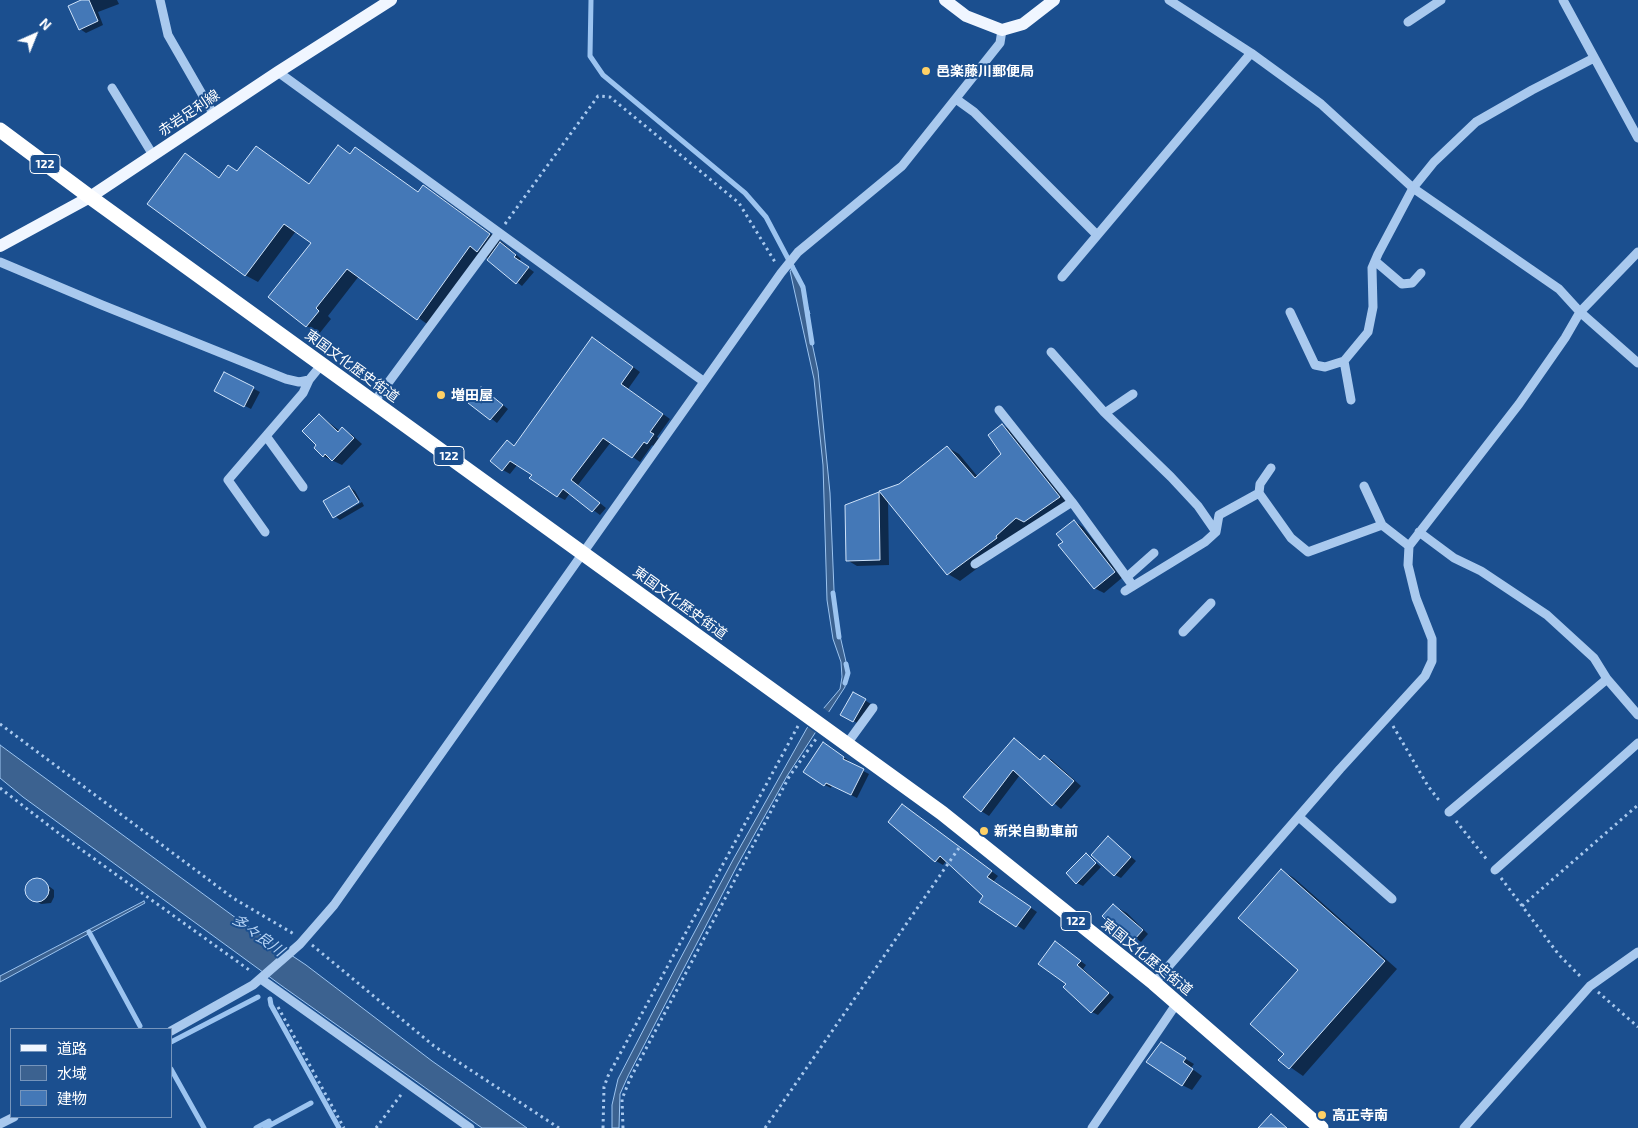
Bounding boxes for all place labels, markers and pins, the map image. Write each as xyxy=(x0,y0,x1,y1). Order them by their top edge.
place label: 邑楽藤川郵便局 xyxy=(936,63,1034,79)
marker: 邑楽藤川郵便局 xyxy=(920,65,932,77)
place label: 増田屋 xyxy=(451,387,493,403)
marker: 増田屋 xyxy=(435,389,447,401)
place label: 新栄自動車前 xyxy=(994,823,1078,839)
marker: 新栄自動車前 xyxy=(978,825,990,837)
place label: 高正寺南 xyxy=(1332,1107,1388,1123)
marker: 高正寺南 xyxy=(1316,1109,1328,1121)

